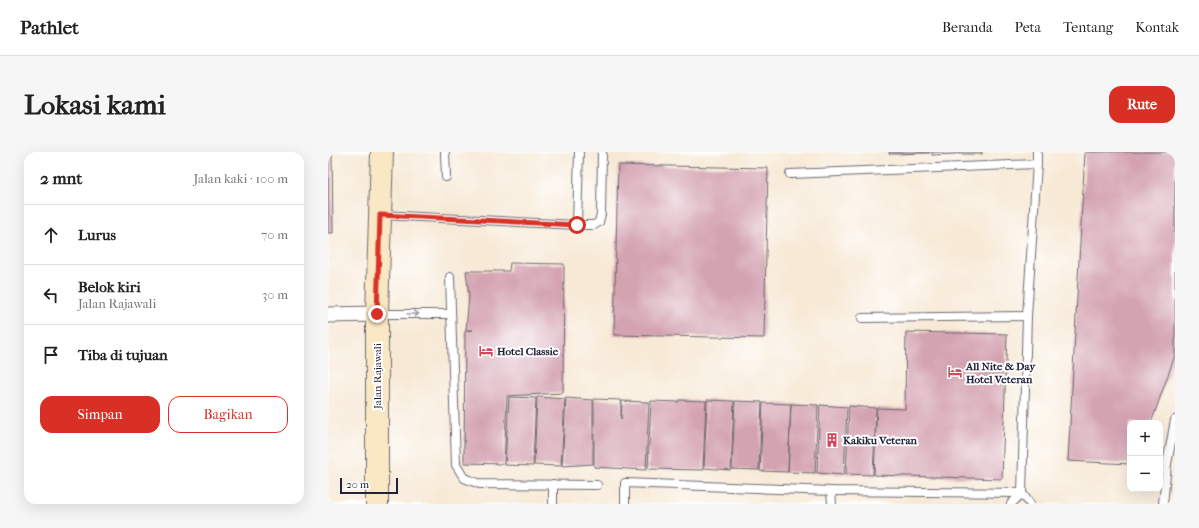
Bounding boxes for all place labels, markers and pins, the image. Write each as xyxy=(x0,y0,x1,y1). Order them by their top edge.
hotel icon: Hotel Classie xyxy=(478,343,494,359)
place label: Hotel Classie xyxy=(497,345,559,358)
place label: All Nite & Day Hotel Veteran xyxy=(965,360,1036,386)
hotel icon: All Nite & Day Hotel Veteran xyxy=(947,364,963,380)
building icon: Kakiku Veteran xyxy=(824,432,840,448)
place label: Kakiku Veteran xyxy=(843,434,917,447)

